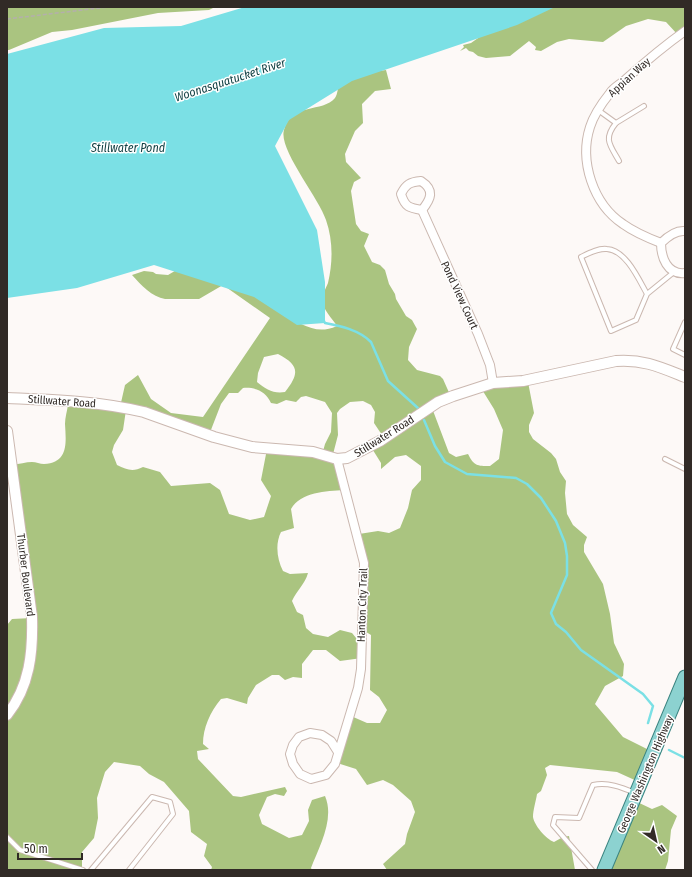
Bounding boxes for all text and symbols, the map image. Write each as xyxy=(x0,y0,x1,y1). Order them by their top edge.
water label: Woonasquatucket River xyxy=(173,55,288,105)
street label: Appian Way xyxy=(606,55,653,100)
water label: Stillwater Pond xyxy=(90,141,166,155)
street label: Pond View Court xyxy=(438,259,481,332)
street label: Stillwater Road xyxy=(28,393,96,410)
street label: Stillwater Road xyxy=(352,413,417,460)
street label: Thurber Boulevard xyxy=(14,533,37,617)
street label: Hanton City Trail xyxy=(355,568,370,642)
street label: George Washington Highway xyxy=(615,713,676,835)
north arrow xyxy=(636,821,676,861)
scale bar xyxy=(18,835,82,861)
text: 50 m xyxy=(24,842,48,856)
text: N xyxy=(655,842,668,856)

